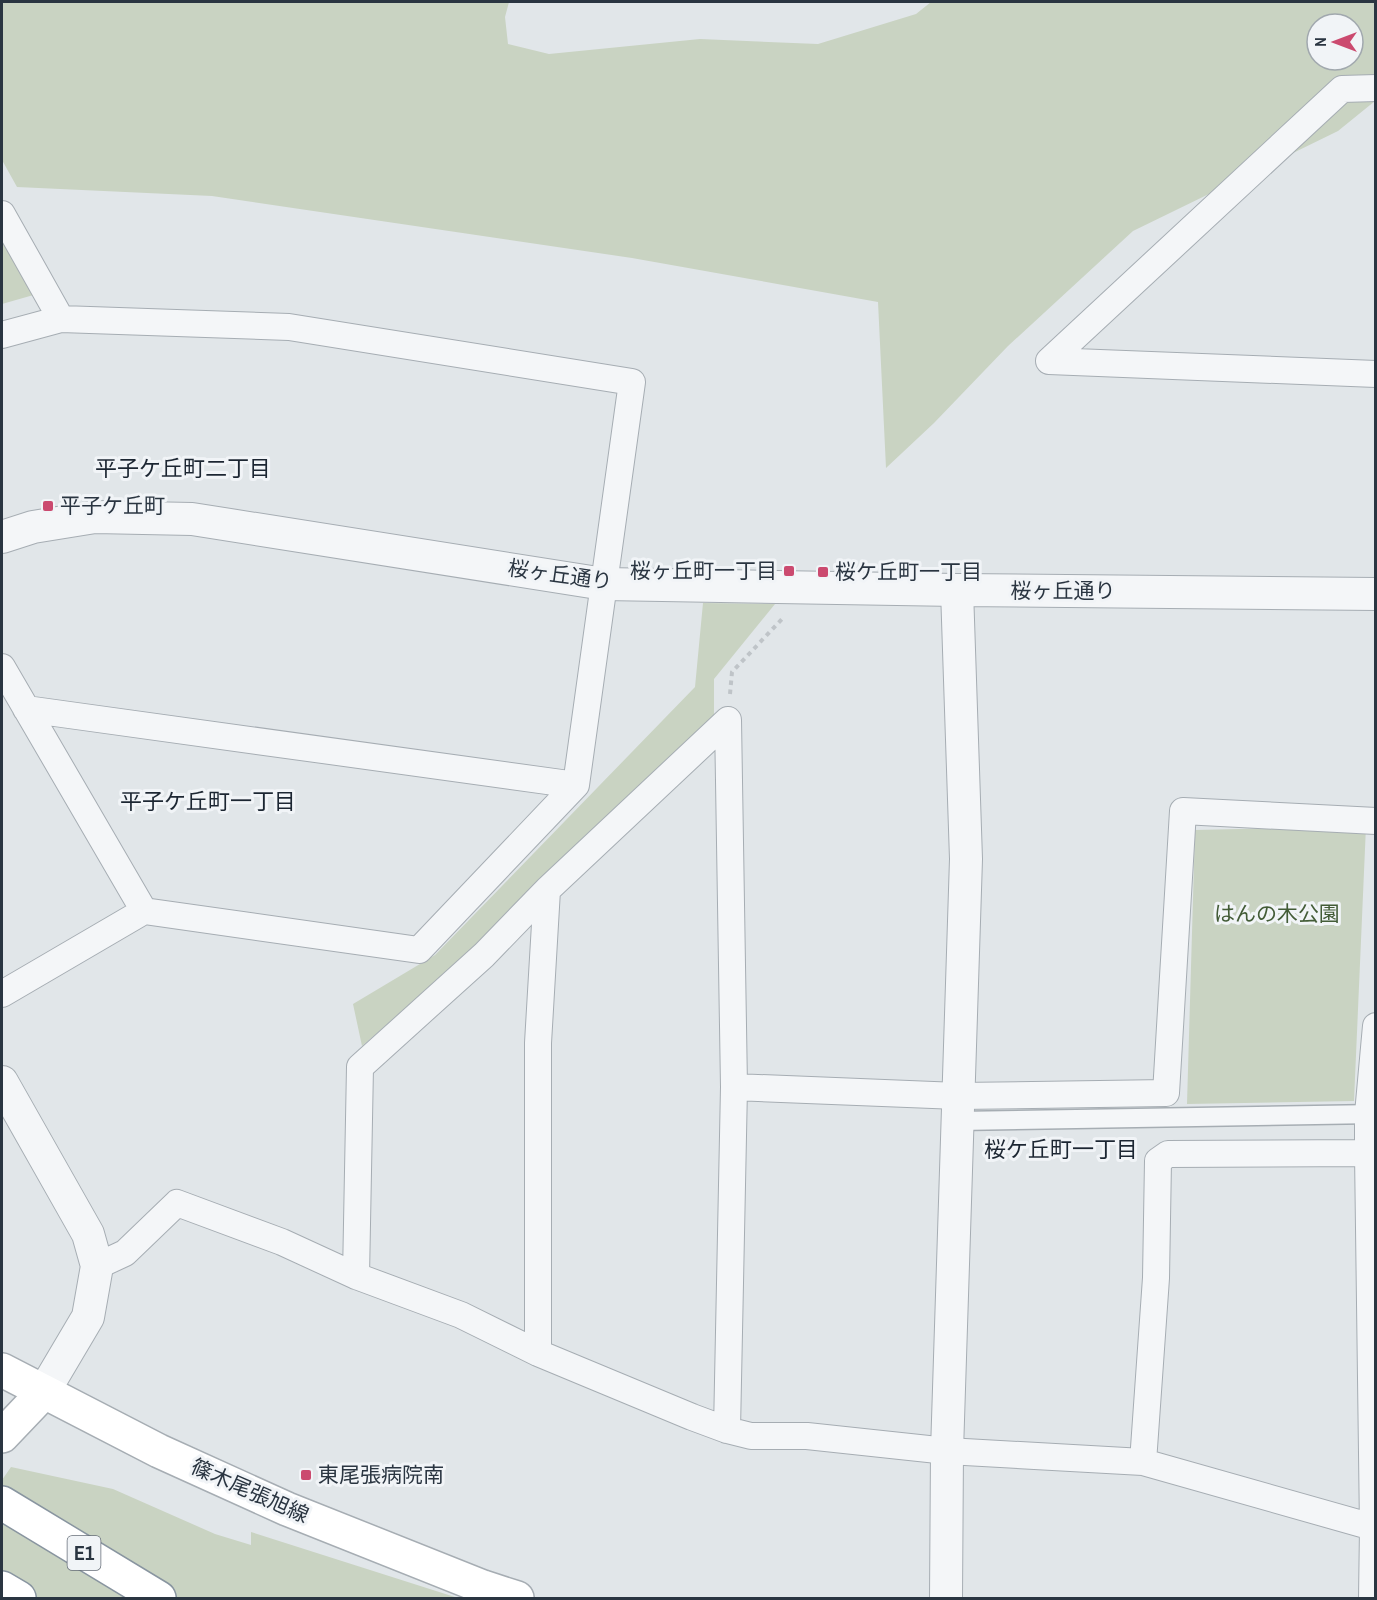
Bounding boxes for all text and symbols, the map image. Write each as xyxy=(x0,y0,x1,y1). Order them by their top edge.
north arrow xyxy=(1305,12,1365,72)
text: N xyxy=(1309,37,1331,47)
district label: 平子ケ丘町二丁目 xyxy=(95,453,271,483)
place label: 平子ケ丘町 xyxy=(60,491,165,520)
marker: 平子ケ丘町 xyxy=(41,499,55,513)
street label: 桜ヶ丘通り xyxy=(506,553,614,596)
place label: 桜ヶ丘町一丁目 xyxy=(630,556,777,585)
place label: 桜ケ丘町一丁目 xyxy=(835,557,982,586)
marker: 桜ヶ丘町一丁目 xyxy=(782,564,796,578)
marker: 桜ケ丘町一丁目 xyxy=(816,565,830,579)
street label: 桜ヶ丘通り xyxy=(1011,576,1116,605)
district label: 平子ケ丘町一丁目 xyxy=(120,786,296,816)
park label: はんの木公園 xyxy=(1214,899,1340,928)
district label: 桜ケ丘町一丁目 xyxy=(984,1134,1138,1164)
street label: 篠木尾張旭線 xyxy=(187,1452,314,1529)
place label: 東尾張病院南 xyxy=(318,1460,444,1489)
marker: 東尾張病院南 xyxy=(299,1468,313,1482)
road number: E1 xyxy=(68,1536,100,1570)

